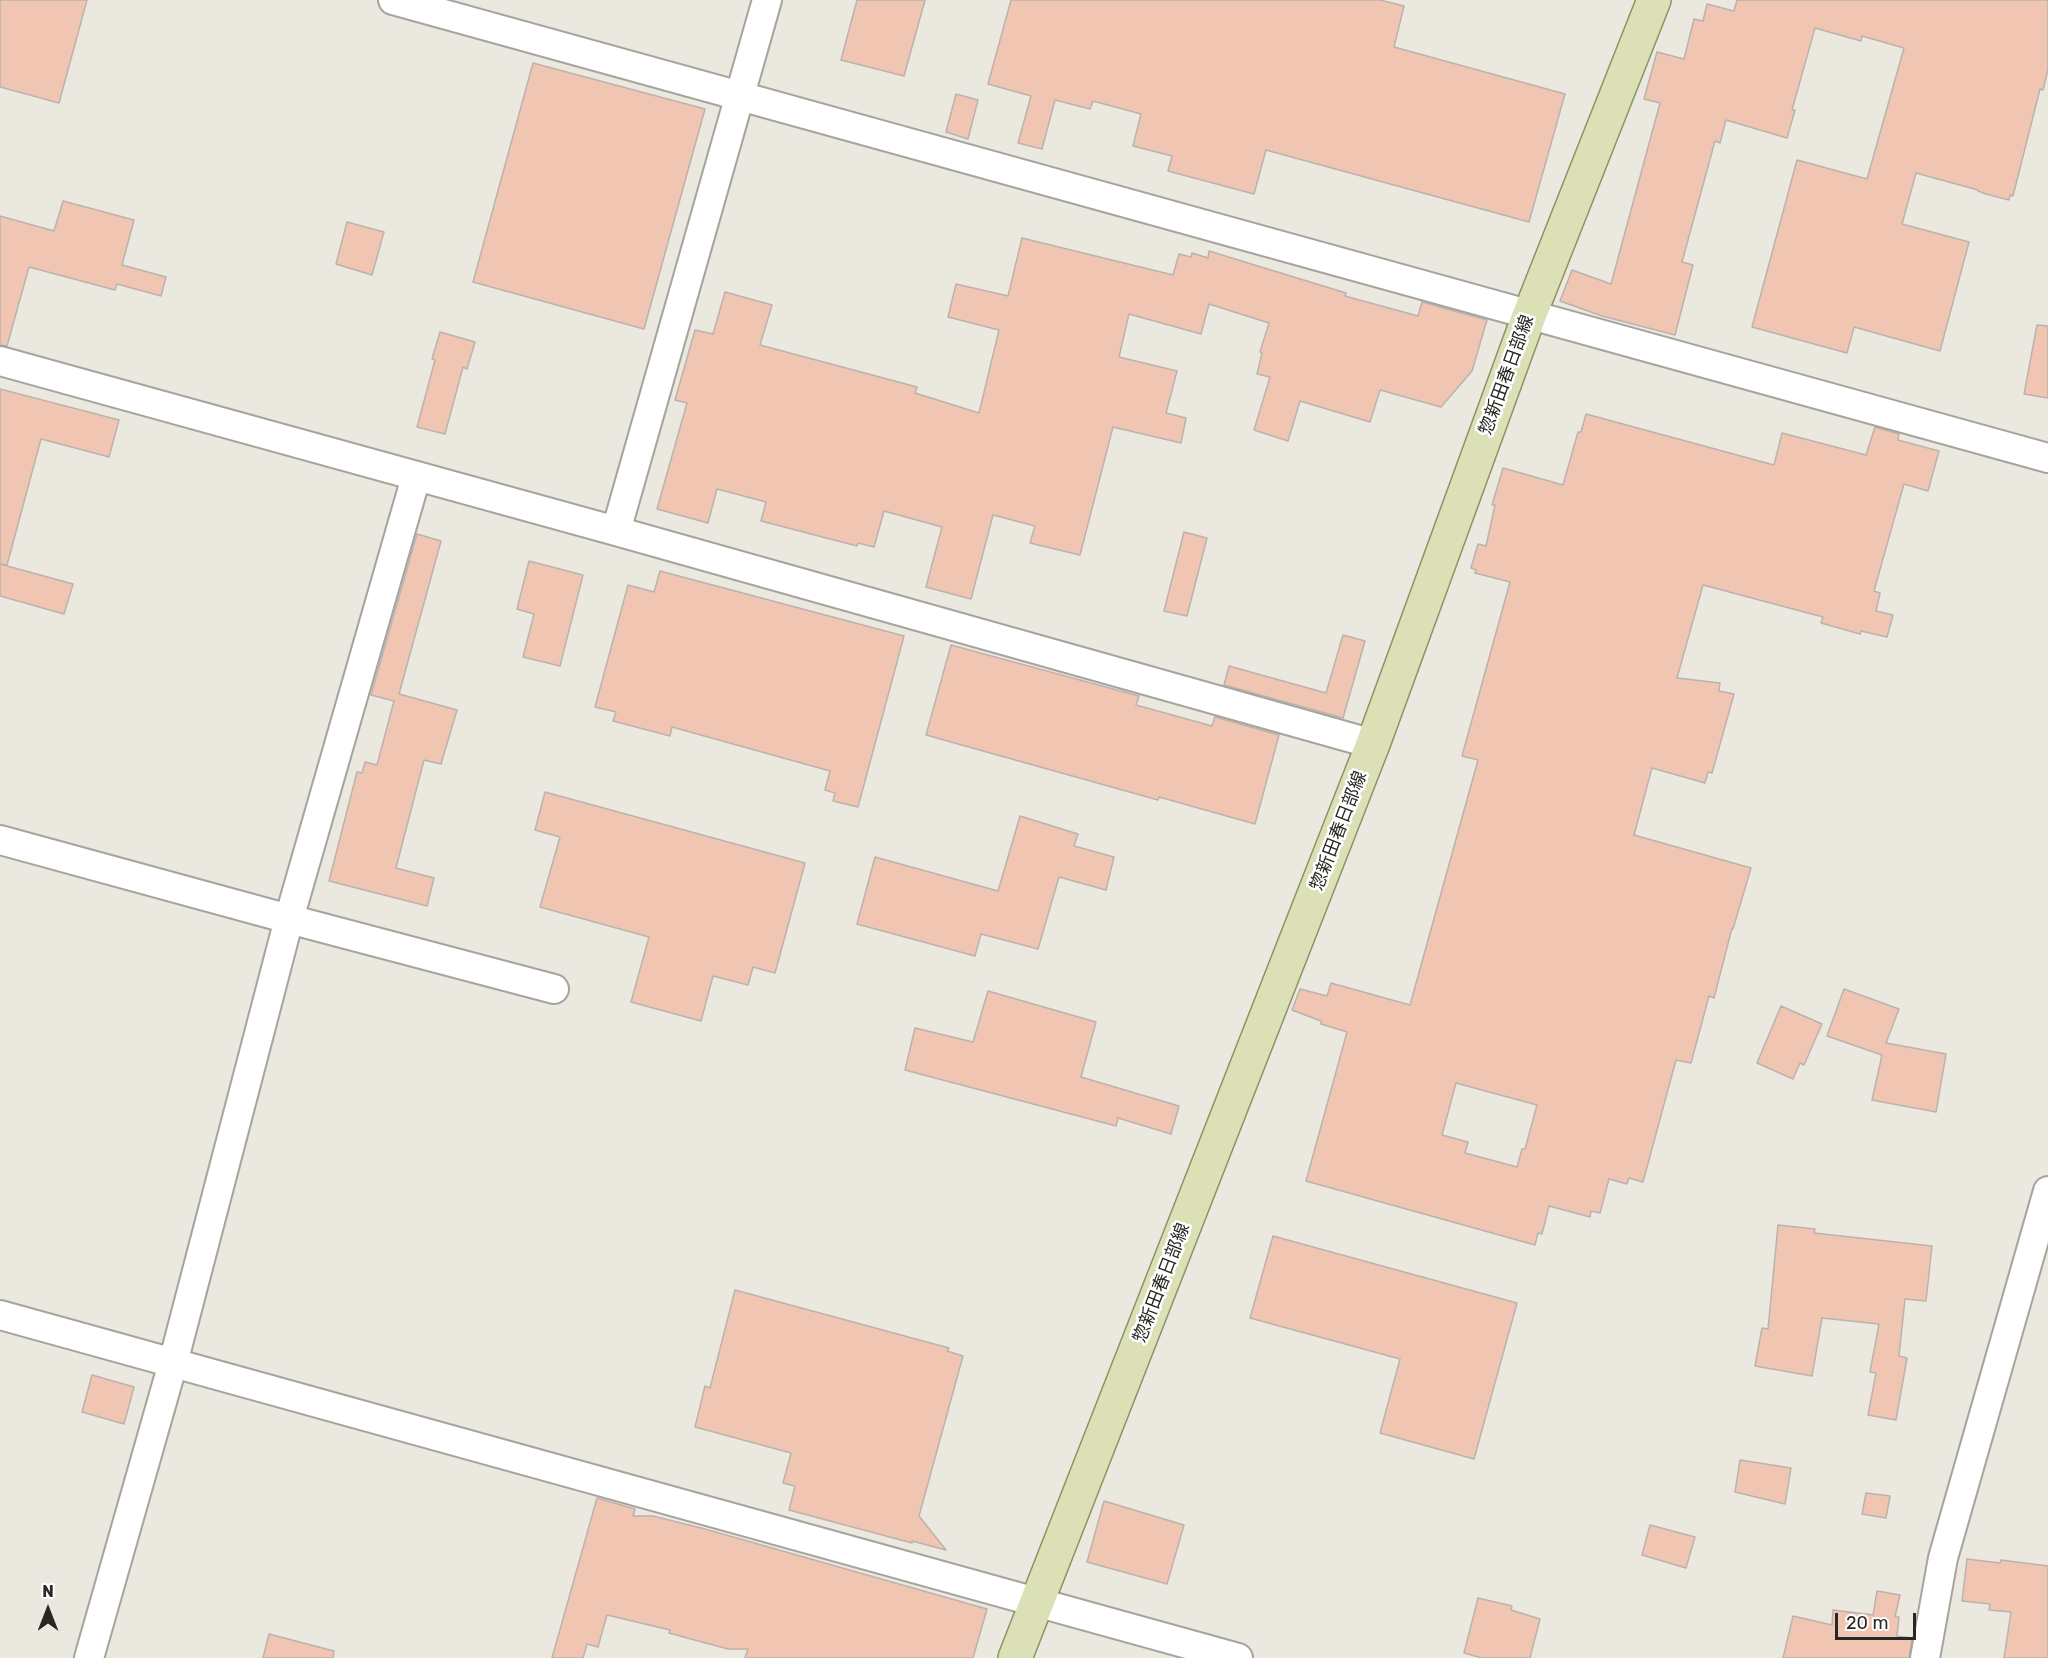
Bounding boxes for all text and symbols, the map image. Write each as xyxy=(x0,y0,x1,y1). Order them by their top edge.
street label: 惣新田春日部線 xyxy=(1475,312,1539,438)
street label: 惣新田春日部線 xyxy=(1306,768,1372,894)
street label: 惣新田春日部線 xyxy=(1129,1220,1195,1346)
north arrow xyxy=(18,1580,78,1640)
text: N xyxy=(42,1582,54,1601)
scale bar xyxy=(1838,1601,1919,1639)
text: 20 m xyxy=(1846,1612,1888,1634)

